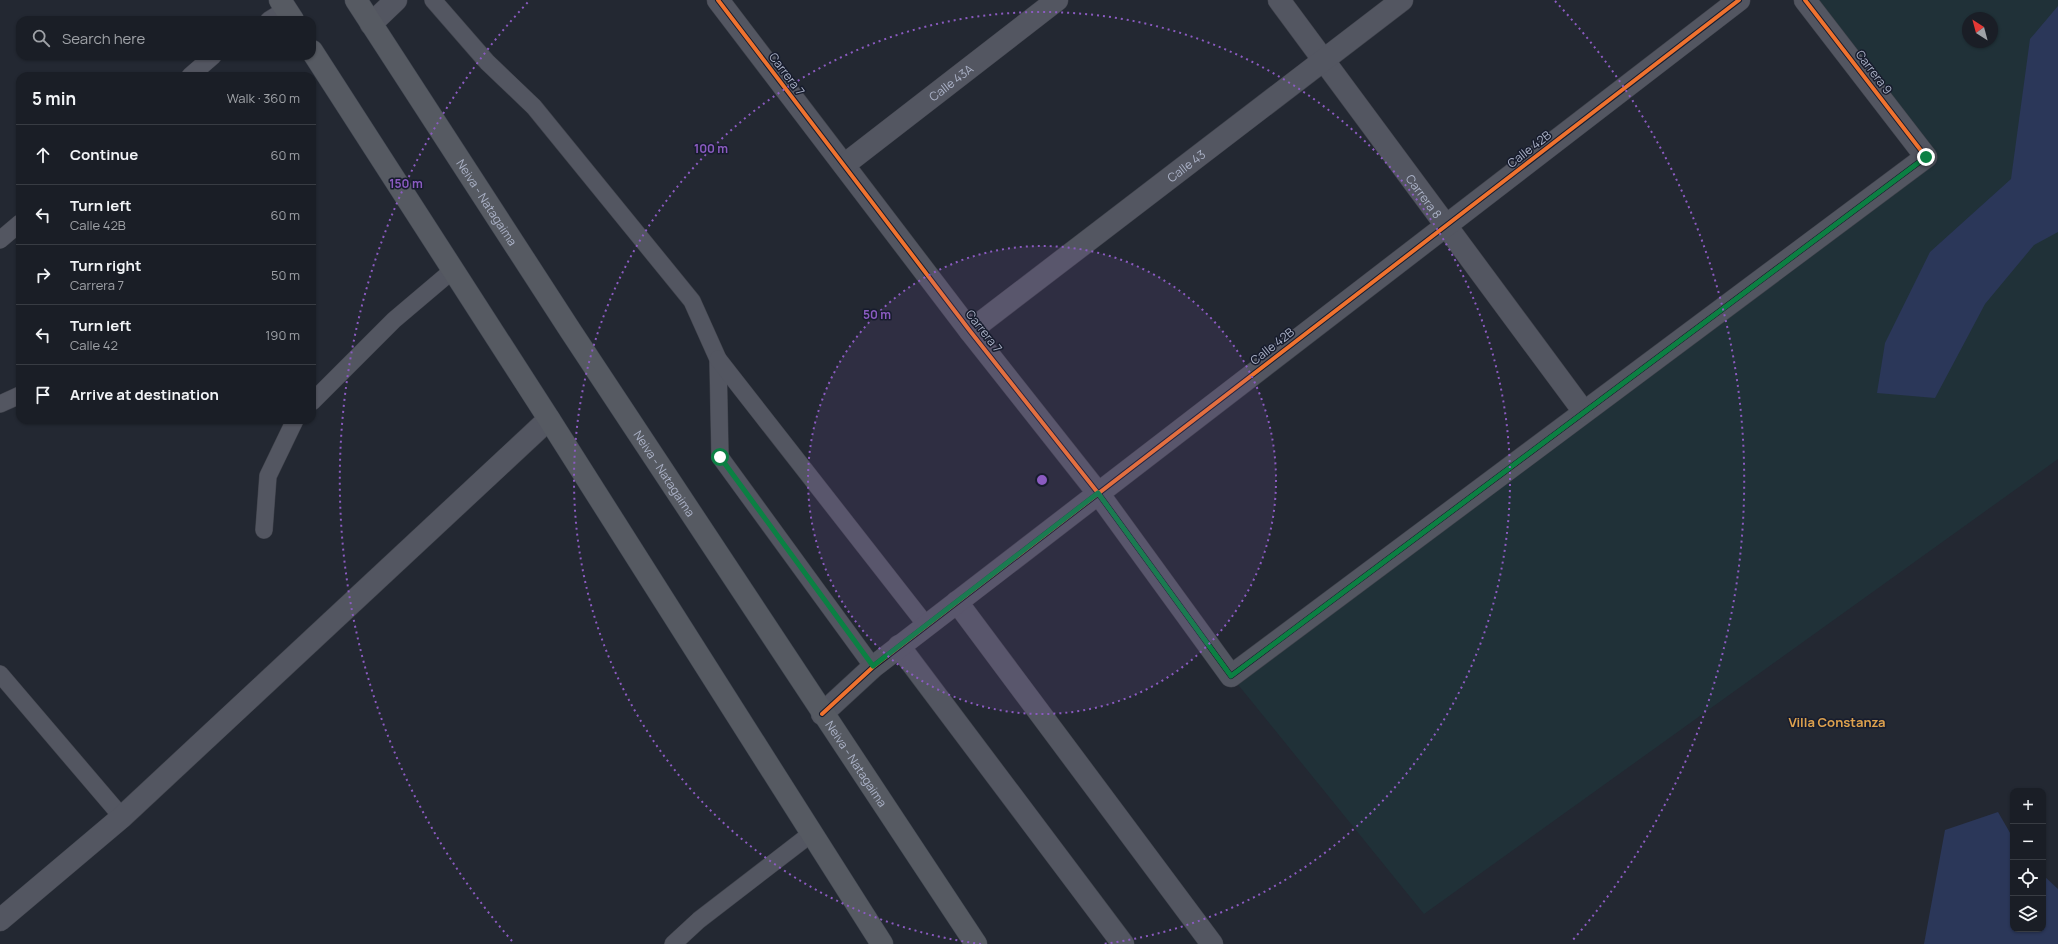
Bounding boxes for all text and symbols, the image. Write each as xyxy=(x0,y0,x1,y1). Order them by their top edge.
north arrow xyxy=(1962,12,1998,48)
search box xyxy=(16,16,316,60)
icon: search xyxy=(30,27,52,49)
text: Search here xyxy=(62,28,145,49)
street label: Carrera 9 xyxy=(1852,46,1896,98)
street label: Carrera 7 xyxy=(765,49,809,99)
street label: Calle 43A xyxy=(925,60,977,105)
text: 5 min xyxy=(32,87,76,110)
text: Walk · 360 m xyxy=(227,89,300,107)
street label: Calle 42B xyxy=(1503,126,1555,172)
text: 100 m xyxy=(694,140,728,157)
icon: ahead xyxy=(32,144,54,166)
text: Continue xyxy=(70,144,138,165)
street label: Calle 43 xyxy=(1163,145,1209,186)
text: 60 m xyxy=(270,146,300,164)
route end xyxy=(1917,148,1935,166)
street label: Neiva - Natagaima xyxy=(453,156,522,249)
street label: Carrera 8 xyxy=(1402,171,1446,222)
text: 150 m xyxy=(389,175,423,192)
text: Turn left xyxy=(70,195,132,216)
icon: left xyxy=(32,204,54,226)
text: 60 m xyxy=(270,206,300,224)
text: Calle 42B xyxy=(70,216,126,234)
text: Turn right xyxy=(70,255,141,276)
icon: right xyxy=(32,264,54,286)
text: 50 m xyxy=(271,266,300,284)
text: Carrera 7 xyxy=(70,276,124,294)
text: 50 m xyxy=(863,306,891,323)
street label: Carrera 7 xyxy=(962,306,1006,356)
text: Turn left xyxy=(70,315,132,336)
street label: Calle 42B xyxy=(1246,323,1298,369)
icon: left xyxy=(32,324,54,346)
text: 190 m xyxy=(265,326,300,344)
text: Calle 42 xyxy=(70,336,118,354)
icon: arrive xyxy=(32,384,54,406)
text: Arrive at destination xyxy=(70,384,219,405)
street label: Neiva - Natagaima xyxy=(630,427,699,520)
route start xyxy=(711,448,729,466)
centre of rings xyxy=(1035,473,1049,487)
district label: Villa Constanza xyxy=(1788,713,1886,731)
street label: Neiva - Natagaima xyxy=(822,717,891,810)
map controls xyxy=(2010,788,2046,932)
button: + xyxy=(2010,788,2046,824)
button: − xyxy=(2010,824,2046,860)
button: locate xyxy=(2010,860,2046,896)
button: layers xyxy=(2010,896,2046,932)

